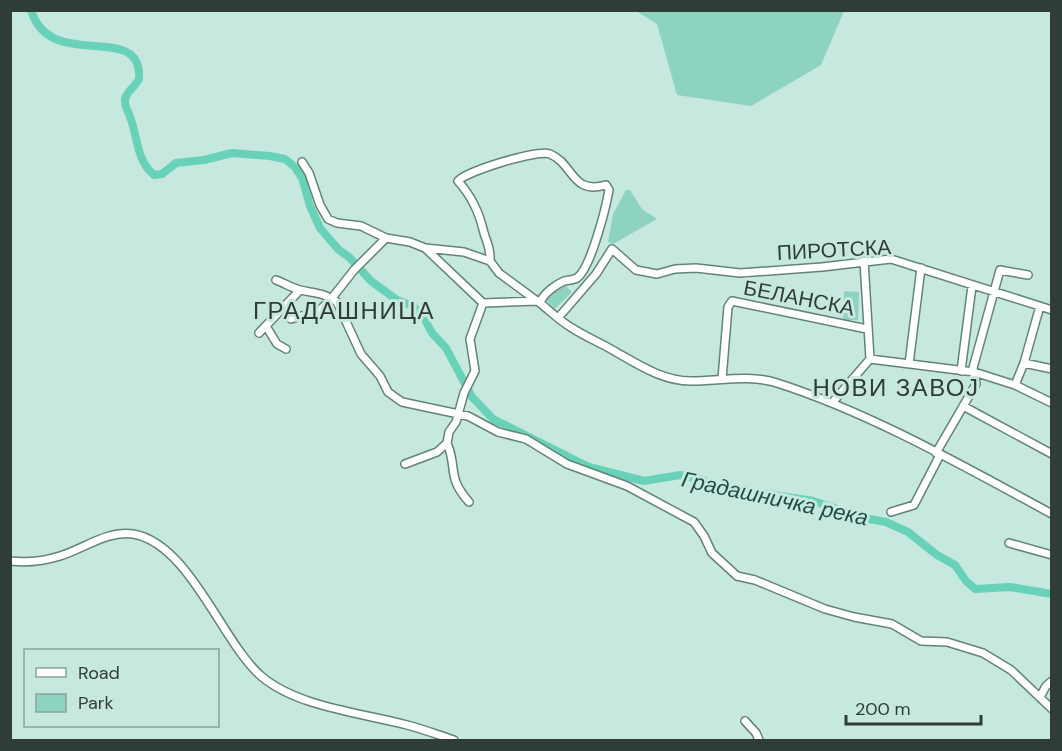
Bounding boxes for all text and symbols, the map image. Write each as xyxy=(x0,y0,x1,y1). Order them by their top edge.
street label: ПИРОТСКА xyxy=(776,233,892,267)
street label: БЕЛАНСКА xyxy=(741,274,857,322)
district label: ГРАДАШНИЦА xyxy=(253,295,435,326)
district label: НОВИ ЗАВОЈ xyxy=(812,372,980,403)
water label: Градашничка река xyxy=(679,465,871,532)
legend xyxy=(24,649,219,727)
text: Road xyxy=(78,661,120,685)
scale bar xyxy=(846,688,981,726)
text: Park xyxy=(78,691,114,715)
text: 200 m xyxy=(855,697,911,721)

